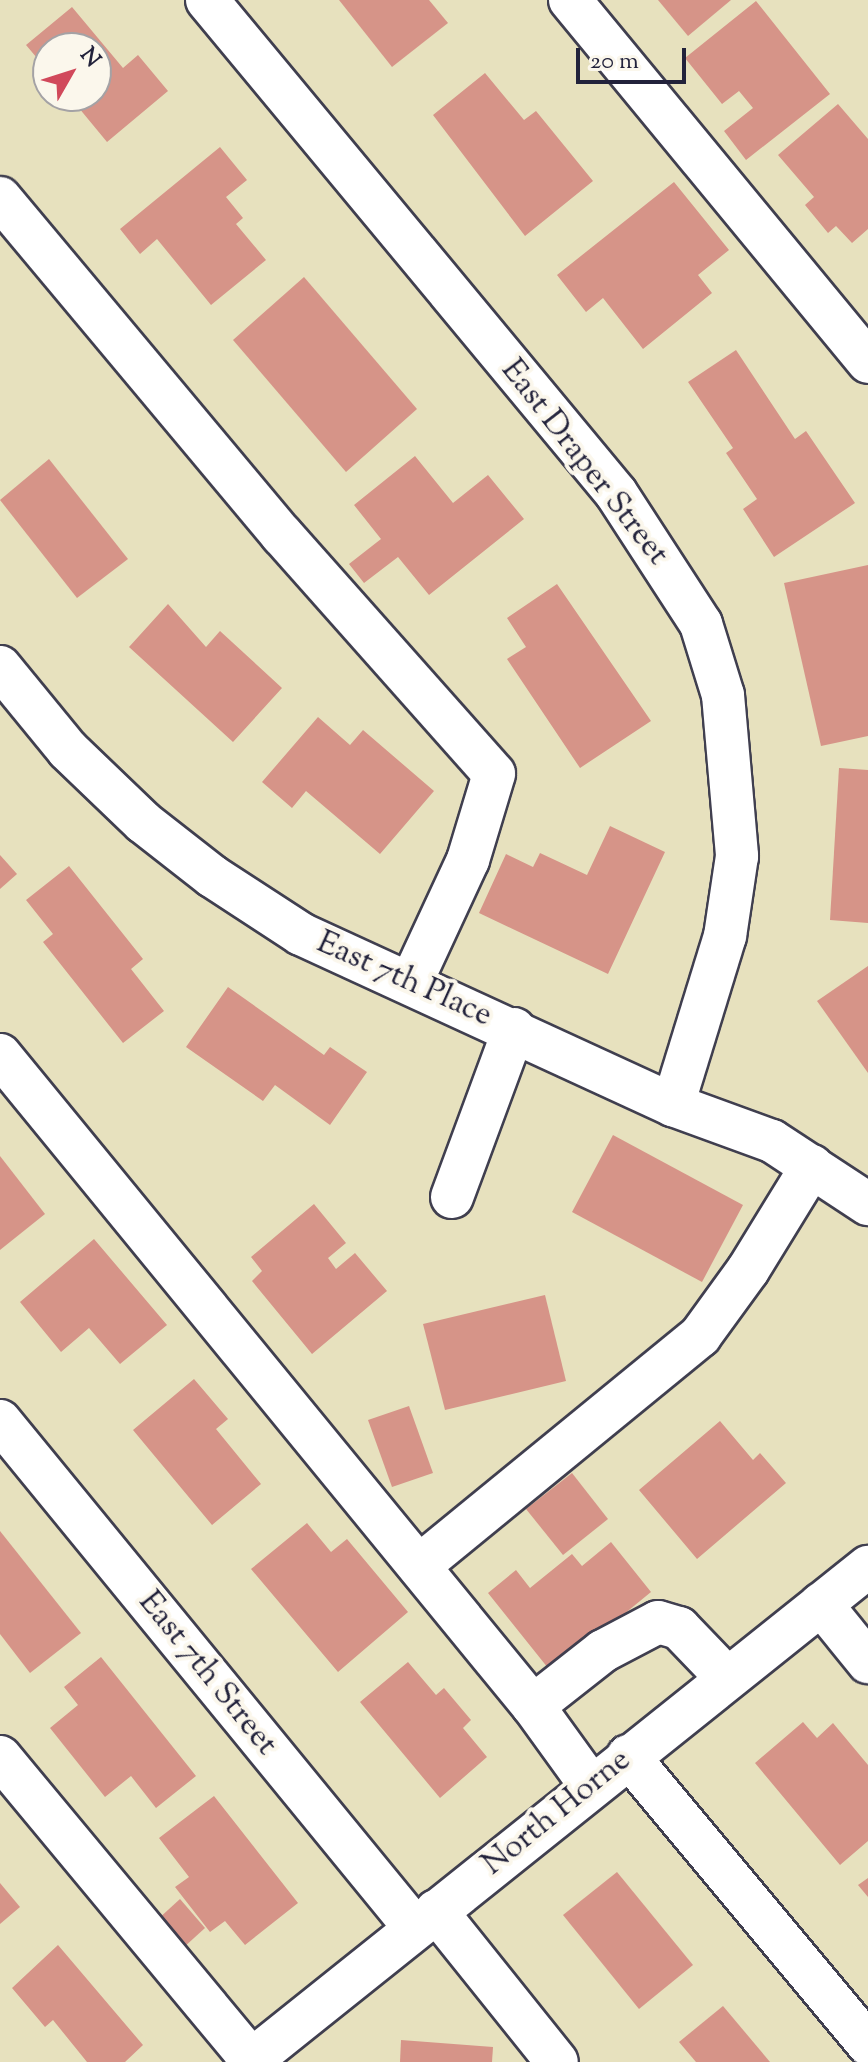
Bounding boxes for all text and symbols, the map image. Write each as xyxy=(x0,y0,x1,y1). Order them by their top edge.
north arrow xyxy=(32,32,112,112)
scale bar xyxy=(580,32,690,82)
text: N xyxy=(71,41,107,75)
text: 20 m xyxy=(590,45,639,79)
street label: East Draper Street xyxy=(492,353,676,573)
street label: East 7th Place xyxy=(310,924,498,1036)
street label: East 7th Street xyxy=(129,1584,285,1764)
street label: North Horne xyxy=(475,1742,639,1884)

